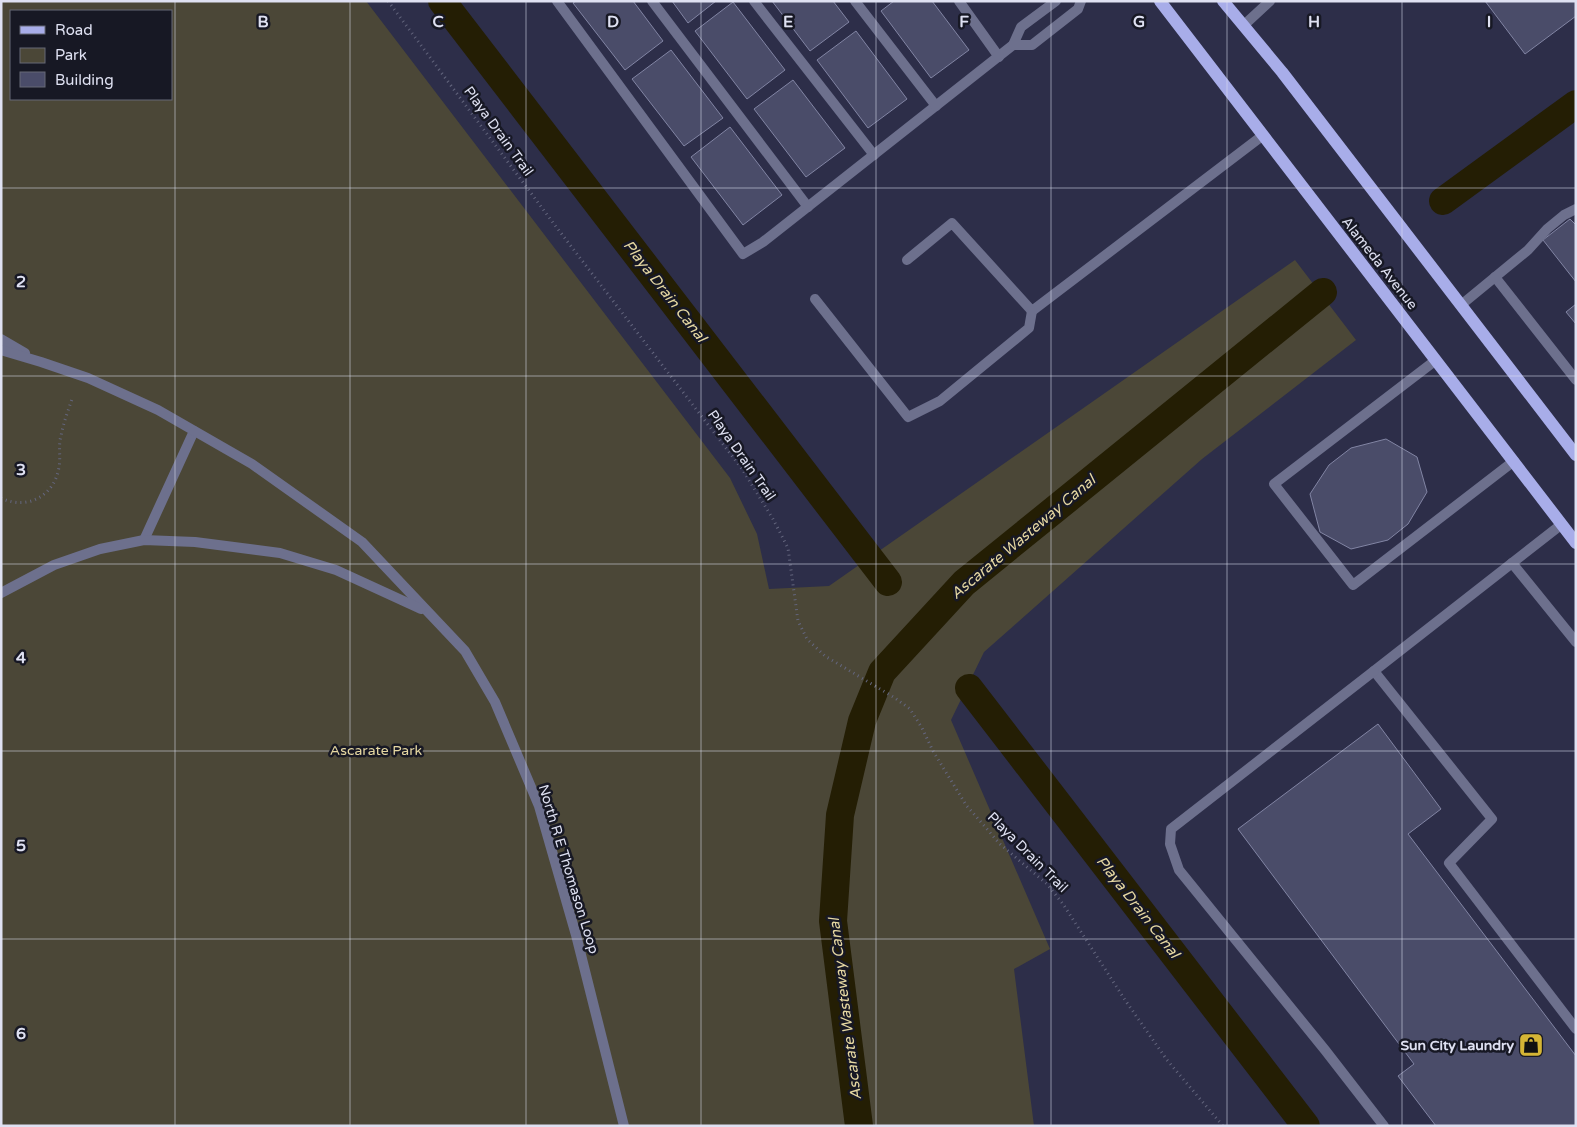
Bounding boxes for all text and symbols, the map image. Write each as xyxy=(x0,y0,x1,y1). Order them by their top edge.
legend xyxy=(10,10,172,100)
text: B xyxy=(257,12,269,32)
text: C xyxy=(432,12,444,32)
text: D xyxy=(607,12,619,32)
text: E xyxy=(783,12,793,32)
text: F xyxy=(959,12,969,32)
text: G xyxy=(1133,12,1145,32)
text: H xyxy=(1308,12,1320,32)
text: I xyxy=(1487,12,1491,32)
text: Road xyxy=(55,21,93,39)
text: Park xyxy=(55,46,87,64)
text: Building xyxy=(55,71,114,89)
street label: Playa Drain Trail xyxy=(460,83,537,179)
street label: Alameda Avenue xyxy=(1338,214,1421,313)
water label: Playa Drain Canal xyxy=(620,236,712,347)
text: 2 xyxy=(16,272,26,292)
street label: Playa Drain Trail xyxy=(704,407,779,504)
text: 3 xyxy=(16,460,26,480)
water label: Ascarate Wasteway Canal xyxy=(947,470,1101,603)
text: 4 xyxy=(16,648,26,668)
park label: Ascarate Park xyxy=(330,742,423,759)
street label: North R E Thomason Loop xyxy=(535,782,602,956)
street label: Playa Drain Trail xyxy=(984,809,1071,896)
text: 5 xyxy=(16,836,26,856)
water label: Playa Drain Canal xyxy=(1093,852,1185,963)
water label: Ascarate Wasteway Canal xyxy=(825,915,865,1101)
text: 6 xyxy=(16,1024,26,1044)
shop icon: Sun City Laundry xyxy=(1518,1032,1544,1058)
place label: Sun City Laundry xyxy=(1401,1037,1514,1054)

